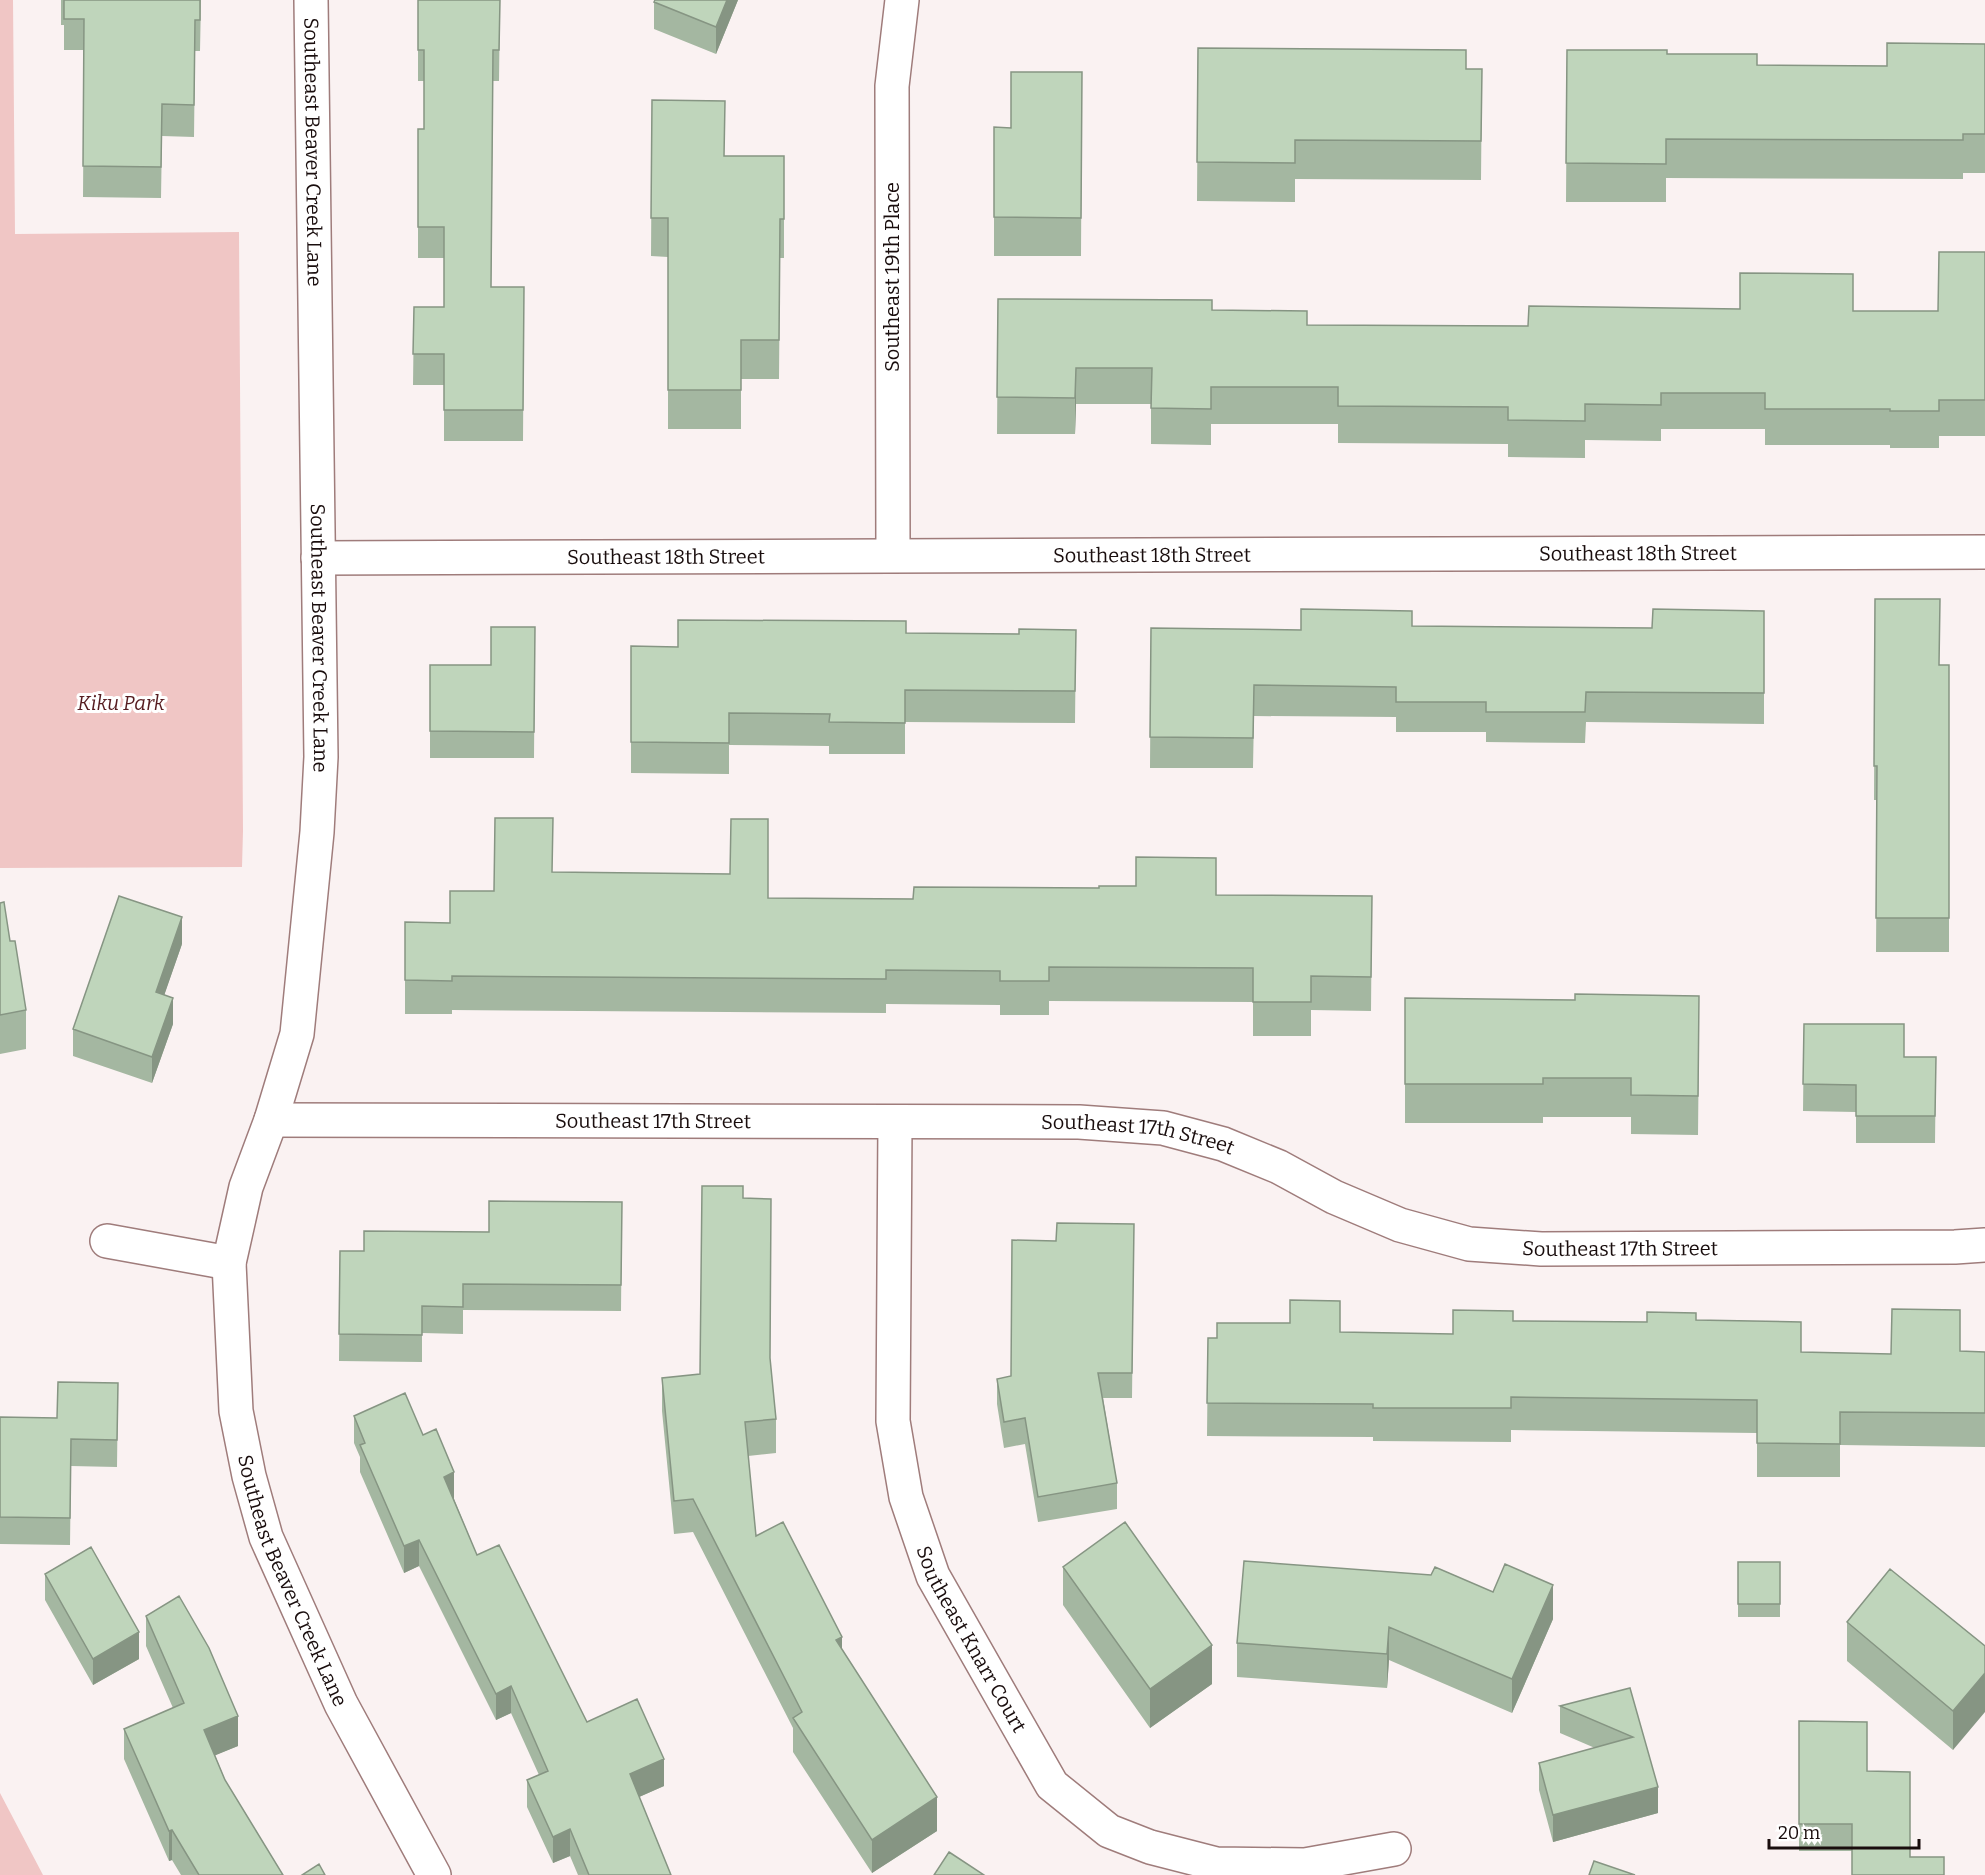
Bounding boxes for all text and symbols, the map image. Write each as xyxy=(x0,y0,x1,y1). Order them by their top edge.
street label: Southeast Beaver Creek Lane xyxy=(299,17,327,287)
street label: Southeast 19th Place xyxy=(880,182,904,372)
street label: Southeast Beaver Creek Lane xyxy=(306,503,333,773)
street label: Southeast 18th Street xyxy=(1539,541,1737,566)
street label: Southeast 18th Street xyxy=(1053,543,1251,567)
street label: Southeast 18th Street xyxy=(567,544,765,569)
park label: Kiku Park xyxy=(77,691,165,715)
street label: Southeast 17th Street xyxy=(555,1109,751,1133)
street label: Southeast 17th Street xyxy=(1041,1110,1238,1160)
street label: Southeast 17th Street xyxy=(1521,1236,1718,1261)
street label: Southeast Beaver Creek Lane xyxy=(233,1453,353,1710)
street label: Southeast Knarr Court xyxy=(912,1543,1031,1737)
scale bar xyxy=(1769,1812,1919,1850)
text: 20 m xyxy=(1778,1822,1820,1844)

